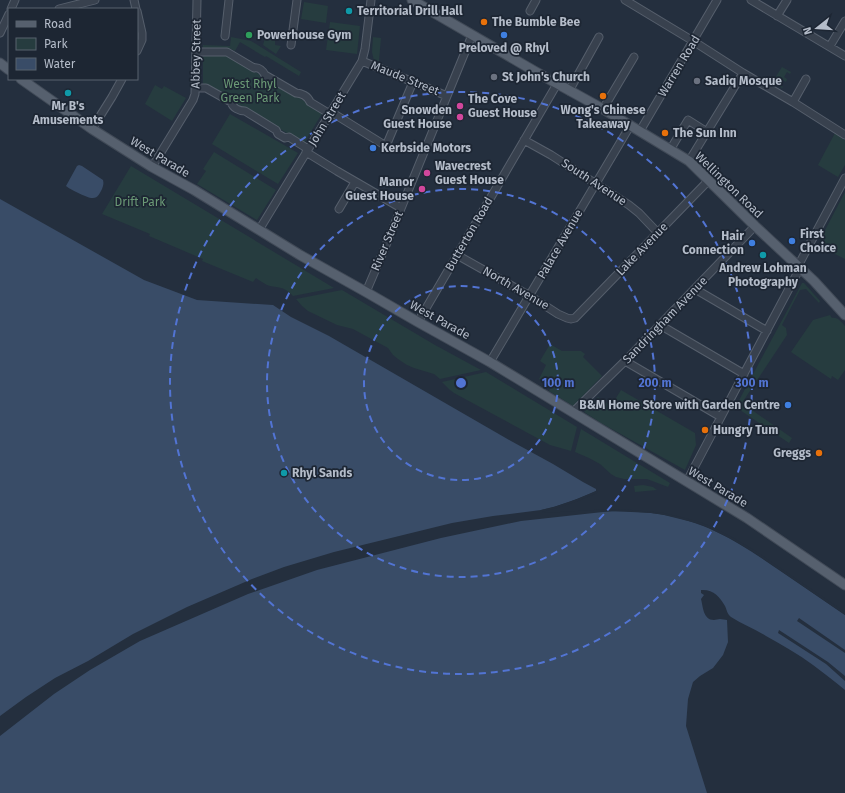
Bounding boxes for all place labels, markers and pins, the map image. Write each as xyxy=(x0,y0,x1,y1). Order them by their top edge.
place label: Territorial Drill Hall xyxy=(357,4,463,18)
marker: Territorial Drill Hall xyxy=(344,6,354,16)
place label: The Bumble Bee xyxy=(492,15,580,29)
marker: The Bumble Bee xyxy=(479,17,489,27)
place label: Powerhouse Gym xyxy=(257,28,351,42)
marker: Powerhouse Gym xyxy=(244,30,254,40)
marker: Preloved @ Rhyl xyxy=(499,30,509,40)
place label: Preloved @ Rhyl xyxy=(459,41,550,55)
place label: St John's Church xyxy=(502,70,590,84)
marker: St John's Church xyxy=(489,72,499,82)
place label: Sadiq Mosque xyxy=(705,74,782,88)
marker: Sadiq Mosque xyxy=(692,76,702,86)
marker: Mr B's Amusements xyxy=(63,88,73,98)
marker: Wong's Chinese Takeaway xyxy=(598,91,608,101)
place label: The Cove Guest House xyxy=(468,92,537,120)
place label: Mr B's Amusements xyxy=(32,99,104,127)
marker: The Cove Guest House xyxy=(455,101,465,111)
place label: Snowden Guest House xyxy=(383,103,452,131)
place label: Wong's Chinese Takeaway xyxy=(560,103,646,131)
marker: Snowden Guest House xyxy=(455,112,465,122)
place label: The Sun Inn xyxy=(673,126,737,140)
marker: The Sun Inn xyxy=(660,128,670,138)
place label: Kerbside Motors xyxy=(381,141,471,155)
marker: Kerbside Motors xyxy=(368,143,378,153)
place label: Wavecrest Guest House xyxy=(435,159,504,187)
marker: Wavecrest Guest House xyxy=(422,168,432,178)
place label: Manor Guest House xyxy=(345,175,414,203)
marker: Manor Guest House xyxy=(417,184,427,194)
place label: First Choice xyxy=(800,227,837,255)
place label: Hair Connection xyxy=(682,229,744,257)
marker: First Choice xyxy=(787,236,797,246)
marker: Hair Connection xyxy=(747,238,757,248)
marker: Andrew Lohman Photography xyxy=(758,250,768,260)
place label: Andrew Lohman Photography xyxy=(718,261,807,289)
centre of rings xyxy=(454,376,468,390)
place label: B&M Home Store with Garden Centre xyxy=(579,398,780,412)
marker: B&M Home Store with Garden Centre xyxy=(783,400,793,410)
place label: Hungry Tum xyxy=(713,423,778,437)
marker: Hungry Tum xyxy=(700,425,710,435)
place label: Greggs xyxy=(773,446,811,460)
marker: Greggs xyxy=(814,448,824,458)
place label: Rhyl Sands xyxy=(292,466,352,480)
marker: Rhyl Sands xyxy=(279,468,289,478)

